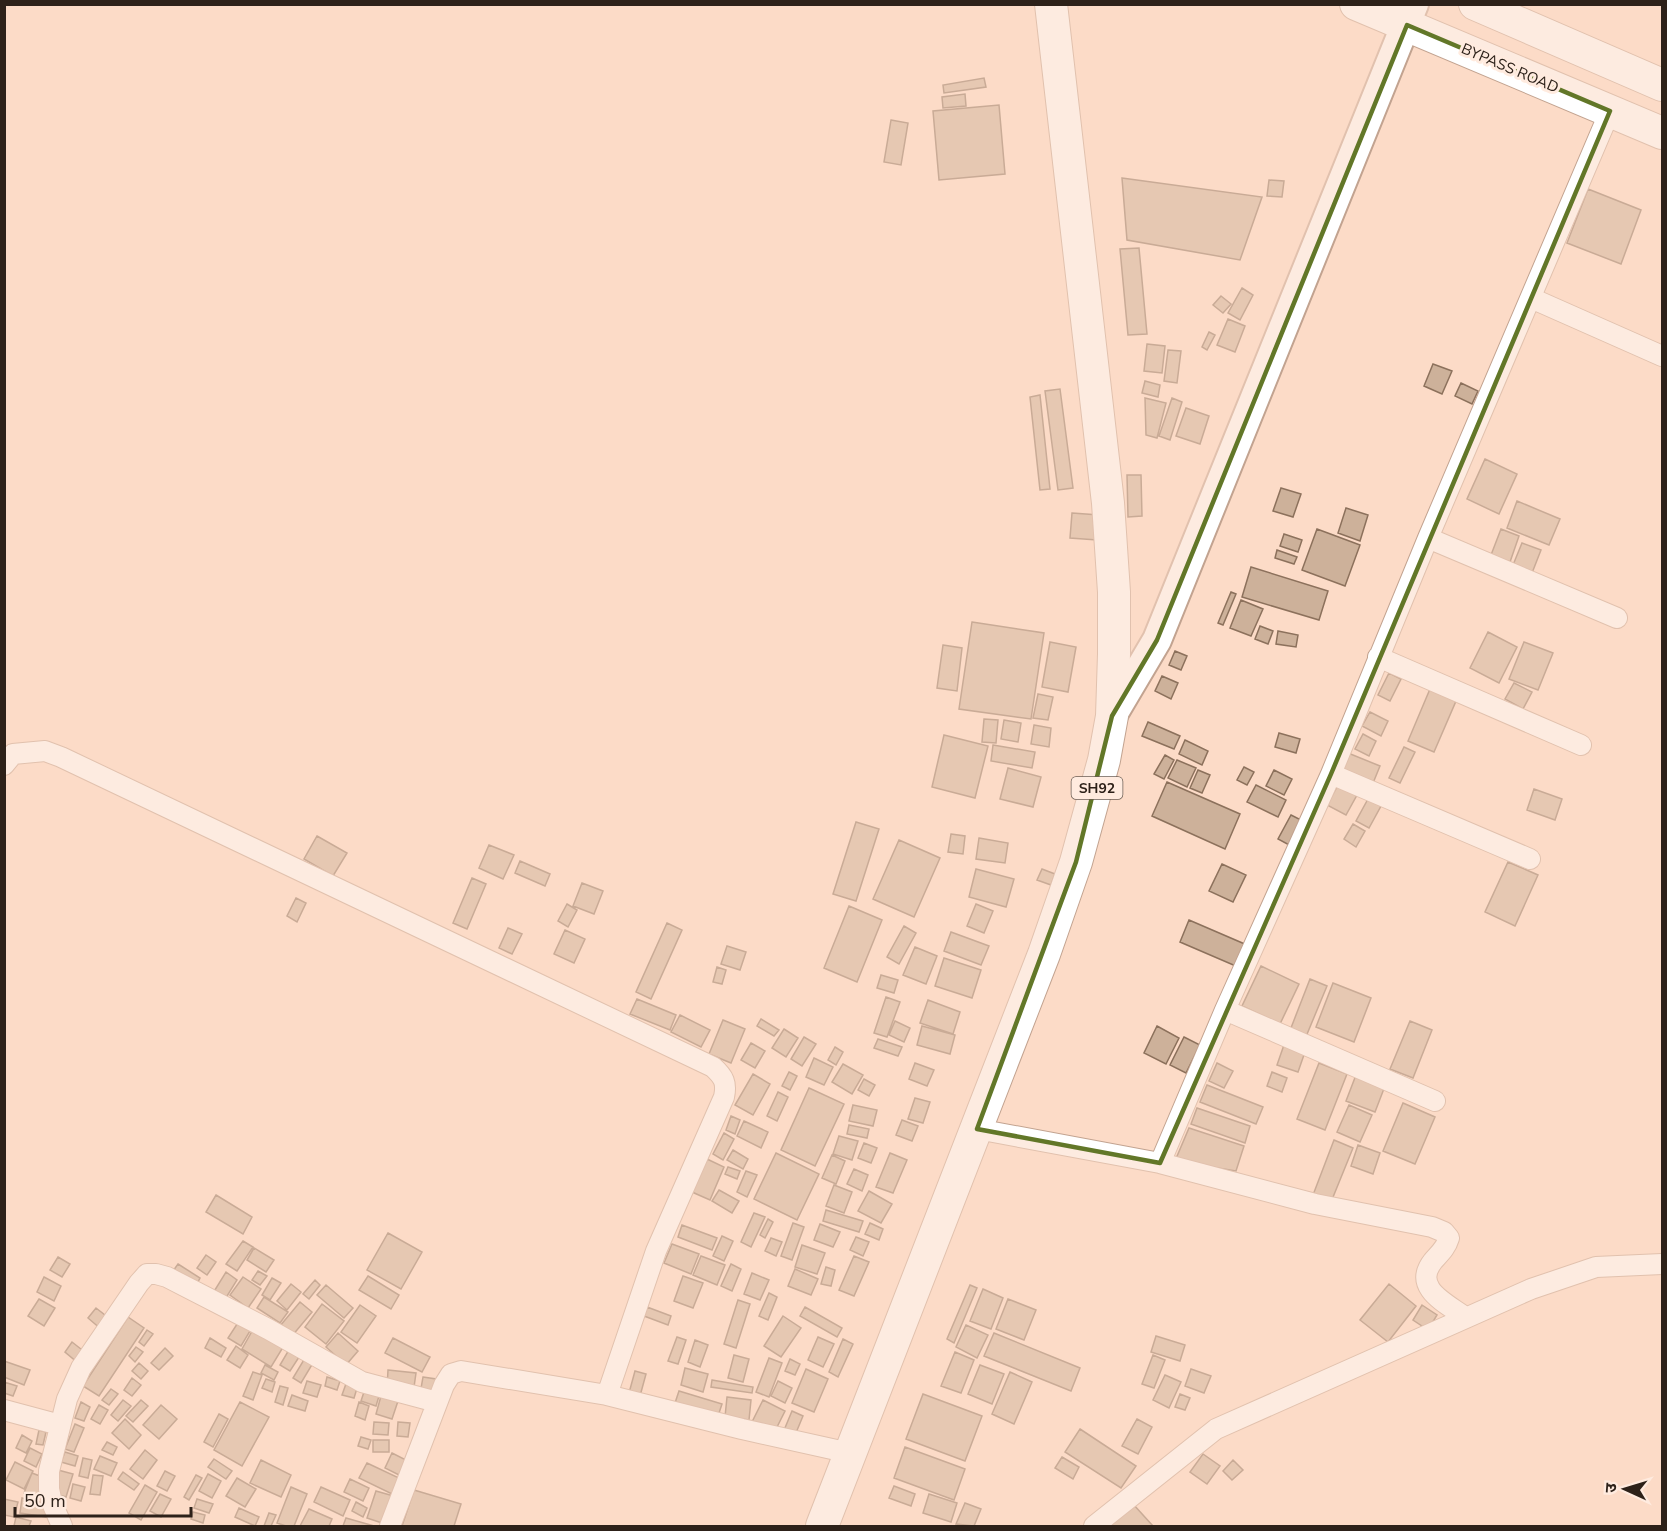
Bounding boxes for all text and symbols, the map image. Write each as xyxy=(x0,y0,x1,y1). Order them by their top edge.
street label: BYPASS ROAD xyxy=(1458,38,1562,98)
road number: SH92 xyxy=(1072,777,1122,799)
north arrow xyxy=(1595,1459,1655,1519)
scale bar xyxy=(15,1480,190,1518)
text: उ xyxy=(1600,1482,1622,1493)
text: 50 m xyxy=(24,1489,66,1513)

